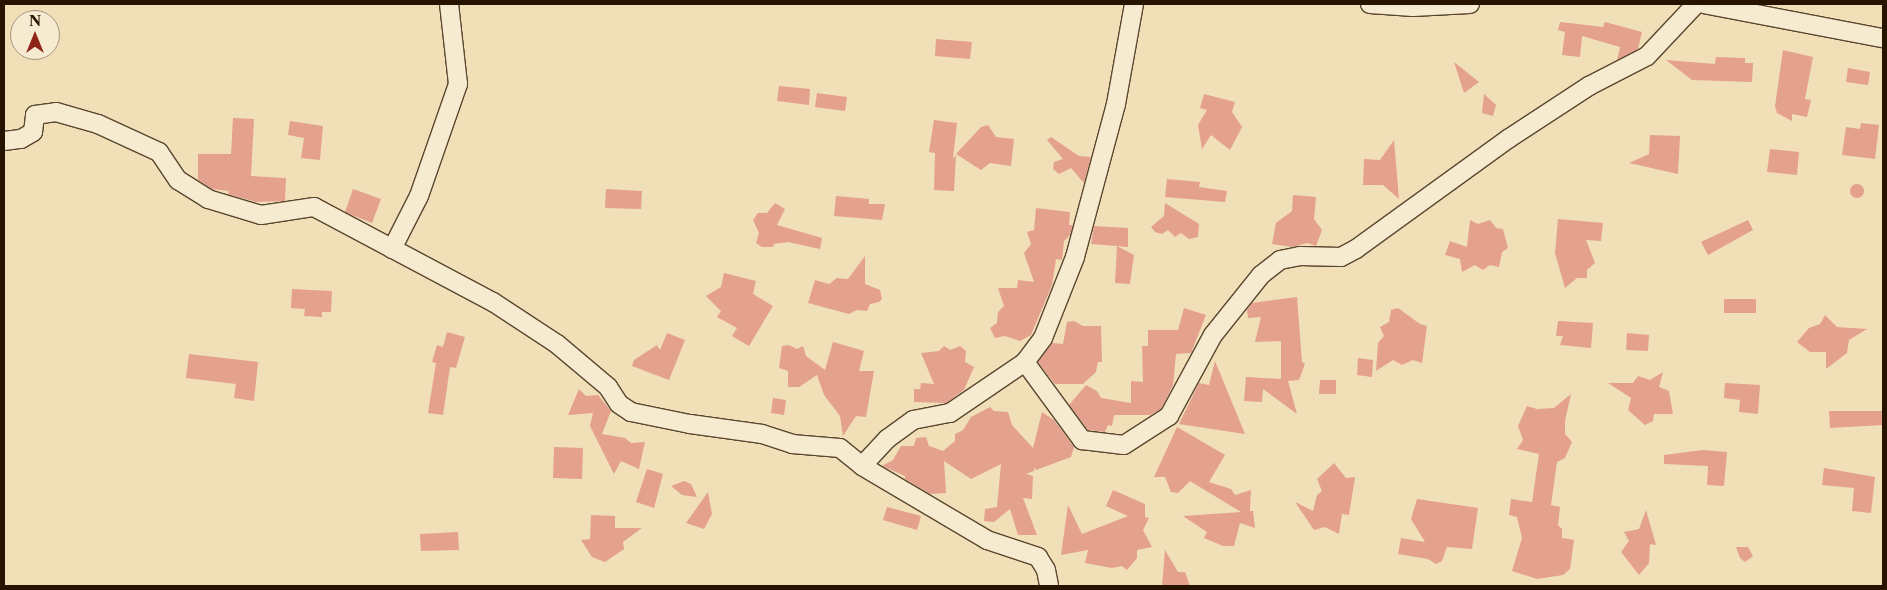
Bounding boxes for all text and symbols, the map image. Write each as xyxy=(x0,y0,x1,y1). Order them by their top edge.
north arrow xyxy=(10,10,60,60)
text: N xyxy=(29,12,41,30)

